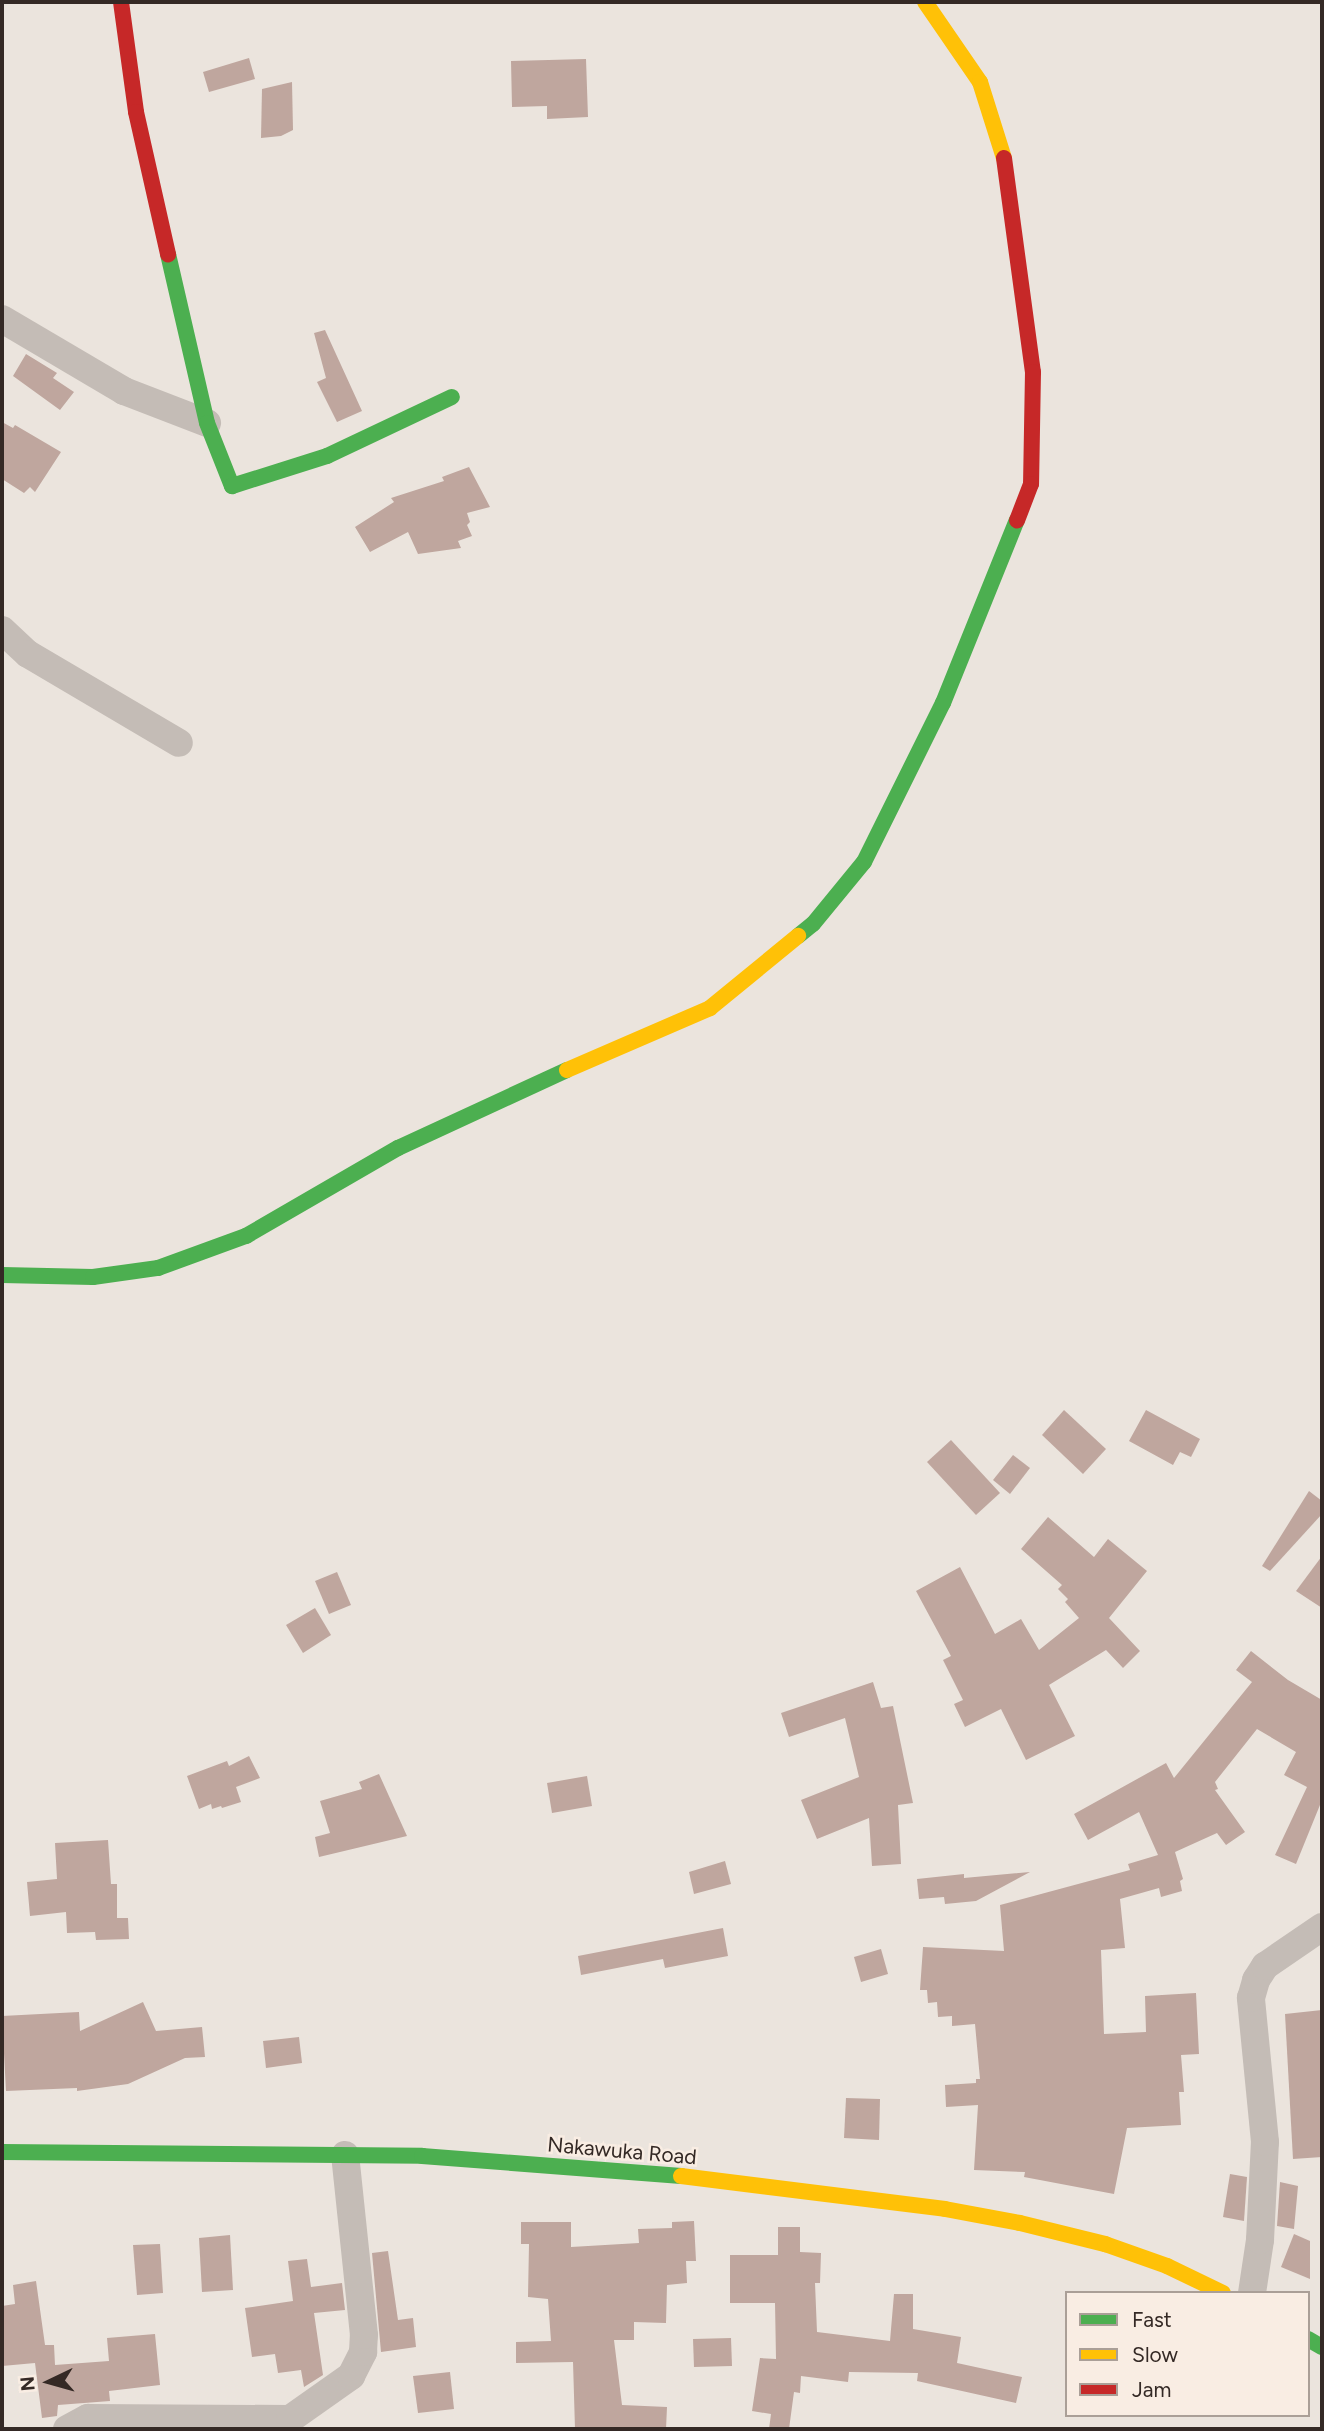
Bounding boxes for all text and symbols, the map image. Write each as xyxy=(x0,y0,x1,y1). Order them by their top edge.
street label: Nakawuka Road xyxy=(546,2132,698,2170)
legend xyxy=(1065,2291,1310,2417)
text: Fast xyxy=(1132,2307,1172,2332)
text: Slow xyxy=(1132,2342,1178,2367)
north arrow xyxy=(14,2347,84,2417)
text: N xyxy=(15,2376,40,2392)
text: Jam xyxy=(1132,2377,1171,2402)

